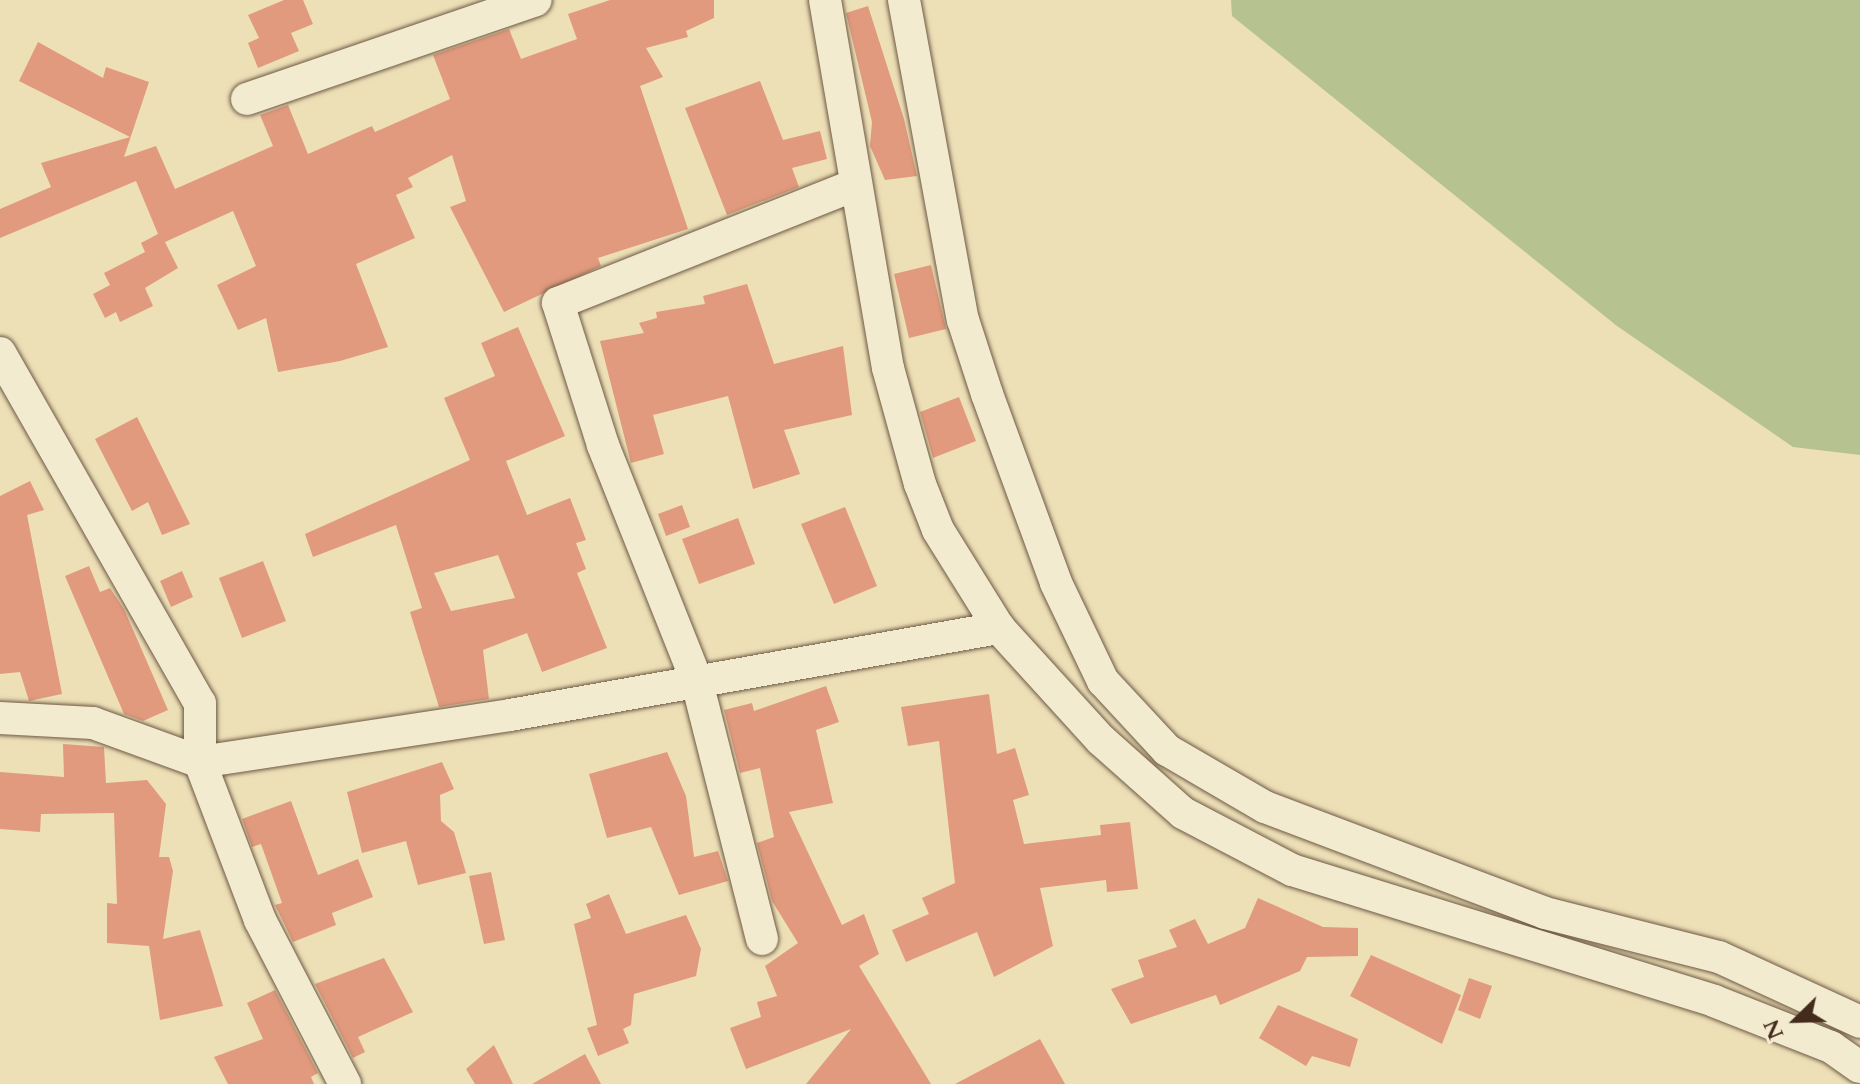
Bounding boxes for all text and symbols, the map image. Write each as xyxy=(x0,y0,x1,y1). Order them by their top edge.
north arrow xyxy=(1756,980,1836,1060)
text: N xyxy=(1756,1015,1791,1044)

